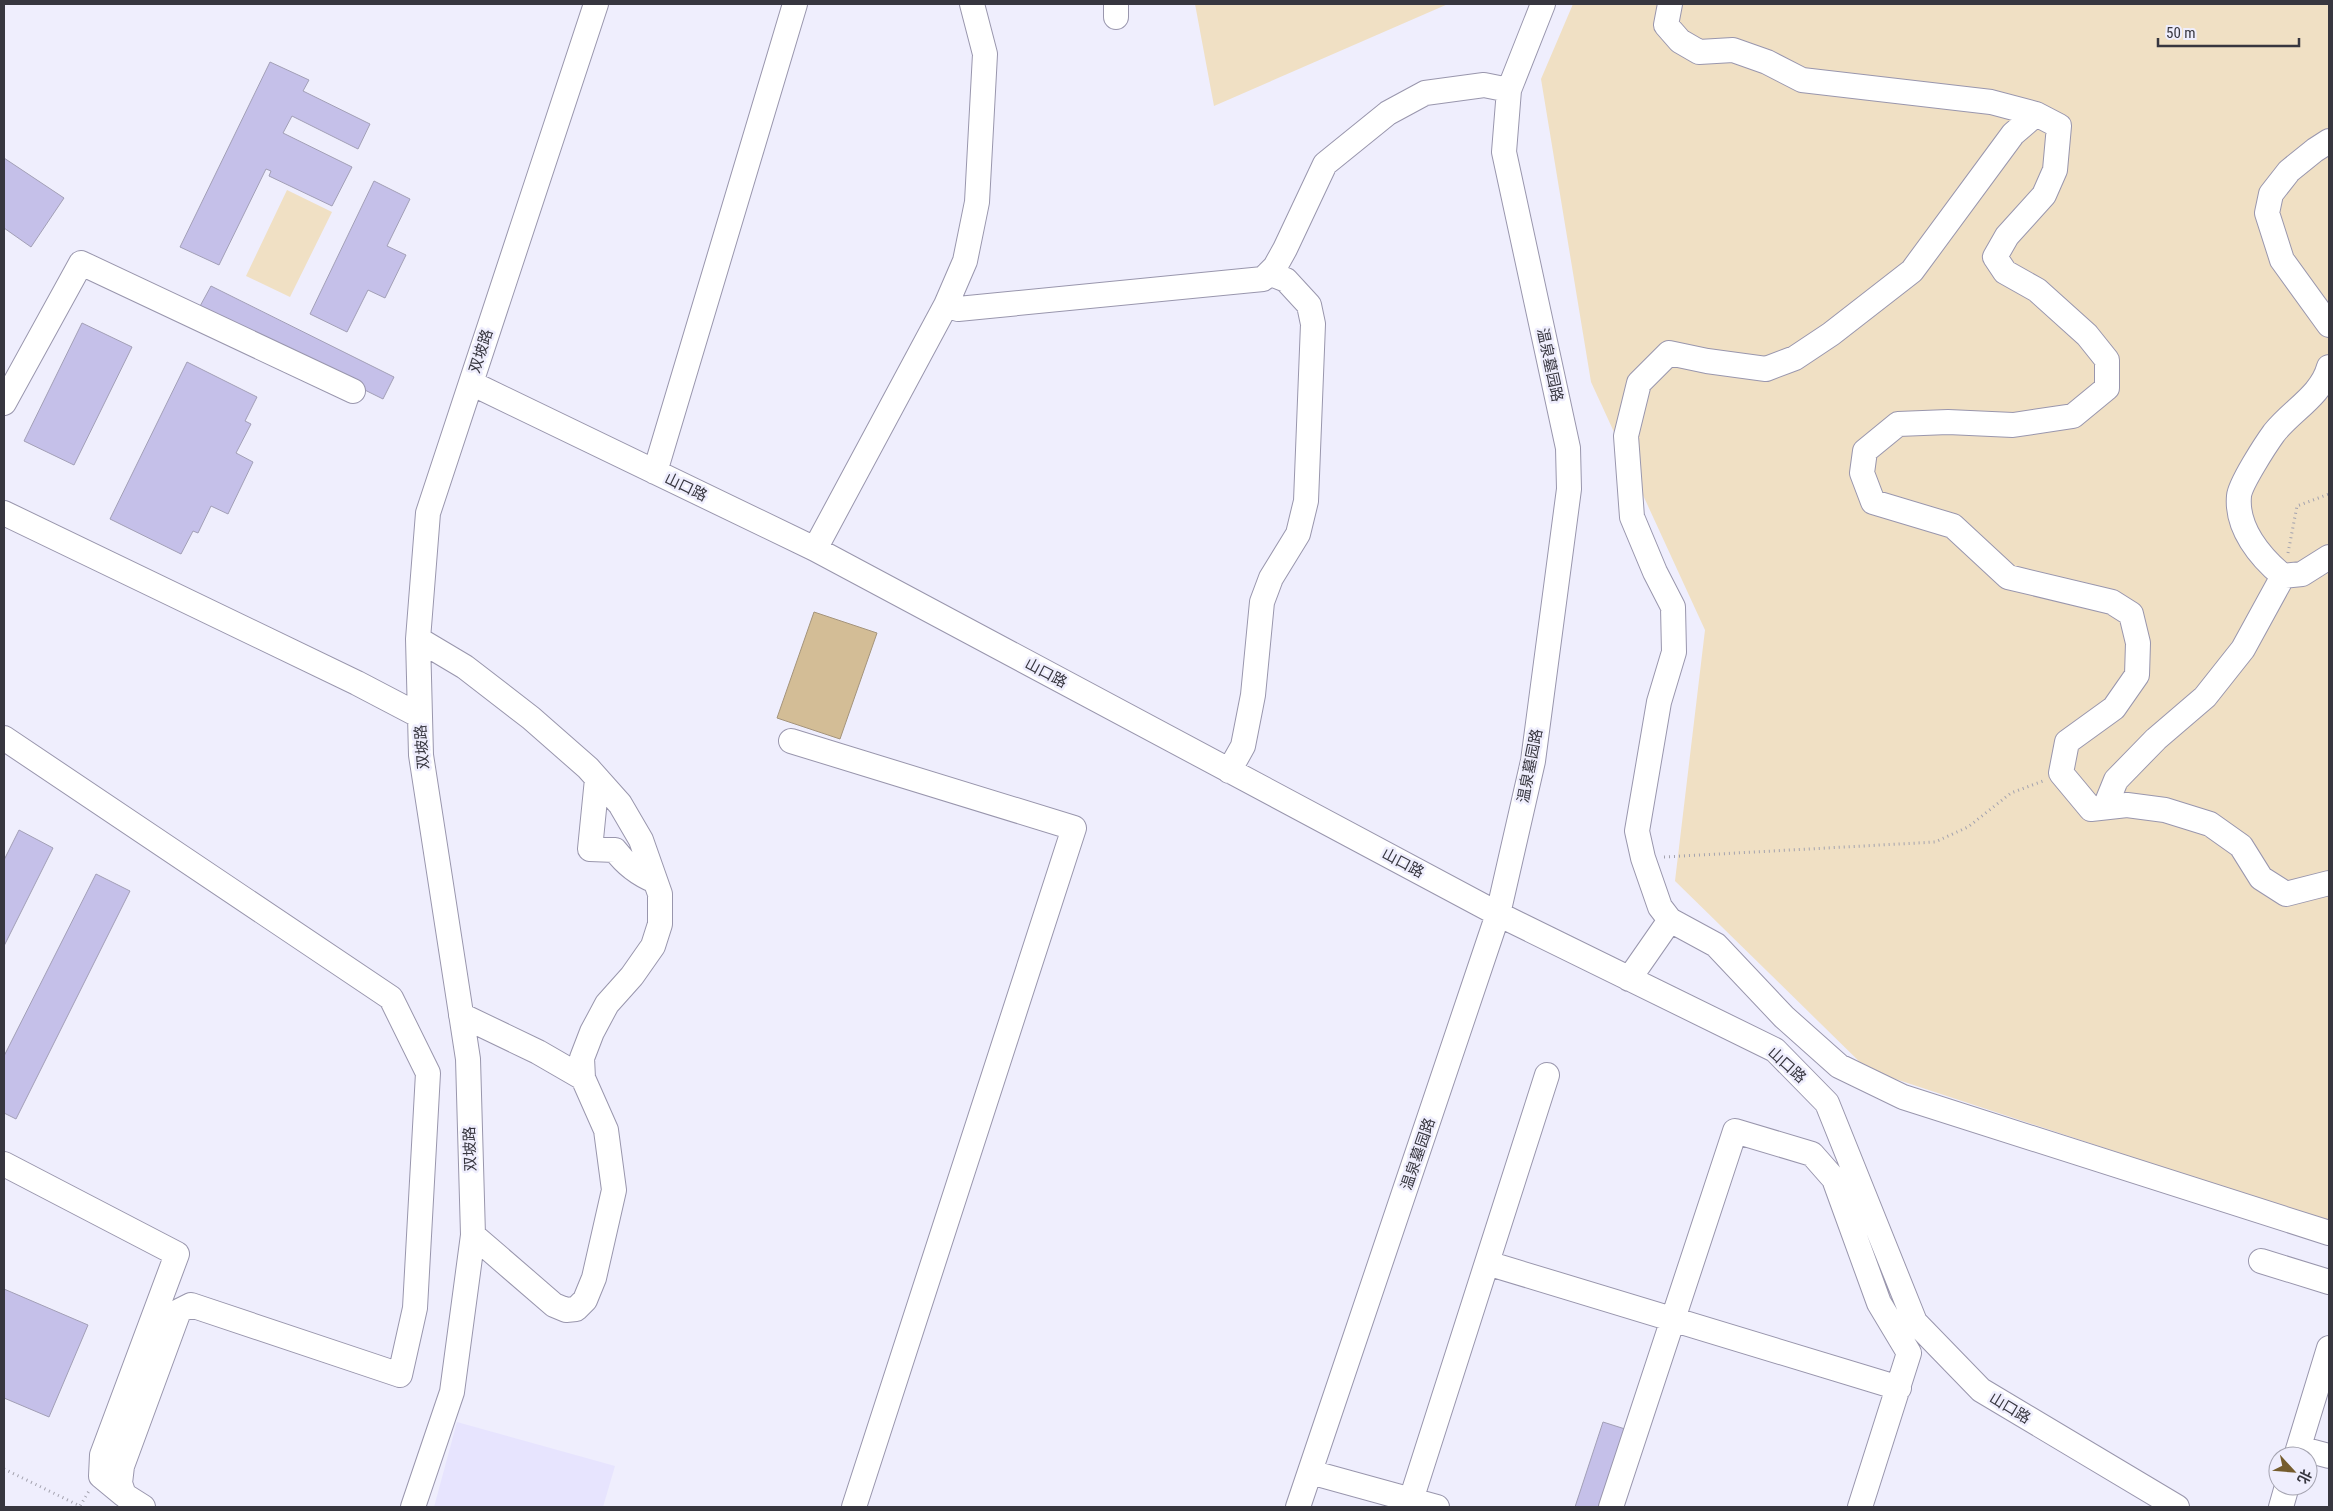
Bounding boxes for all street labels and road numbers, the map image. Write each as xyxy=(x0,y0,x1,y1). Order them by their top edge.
street label: 温泉墓园路 xyxy=(1533,326,1567,404)
street label: 双坡路 xyxy=(465,327,497,375)
street label: 山口路 xyxy=(662,469,710,505)
street label: 山口路 xyxy=(1022,654,1070,692)
street label: 双坡路 xyxy=(411,724,433,770)
street label: 温泉墓园路 xyxy=(1514,727,1546,805)
street label: 山口路 xyxy=(1379,844,1427,882)
street label: 山口路 xyxy=(1764,1043,1810,1087)
street label: 温泉墓园路 xyxy=(1397,1116,1439,1192)
street label: 双坡路 xyxy=(460,1126,480,1172)
street label: 山口路 xyxy=(1986,1389,2034,1427)

